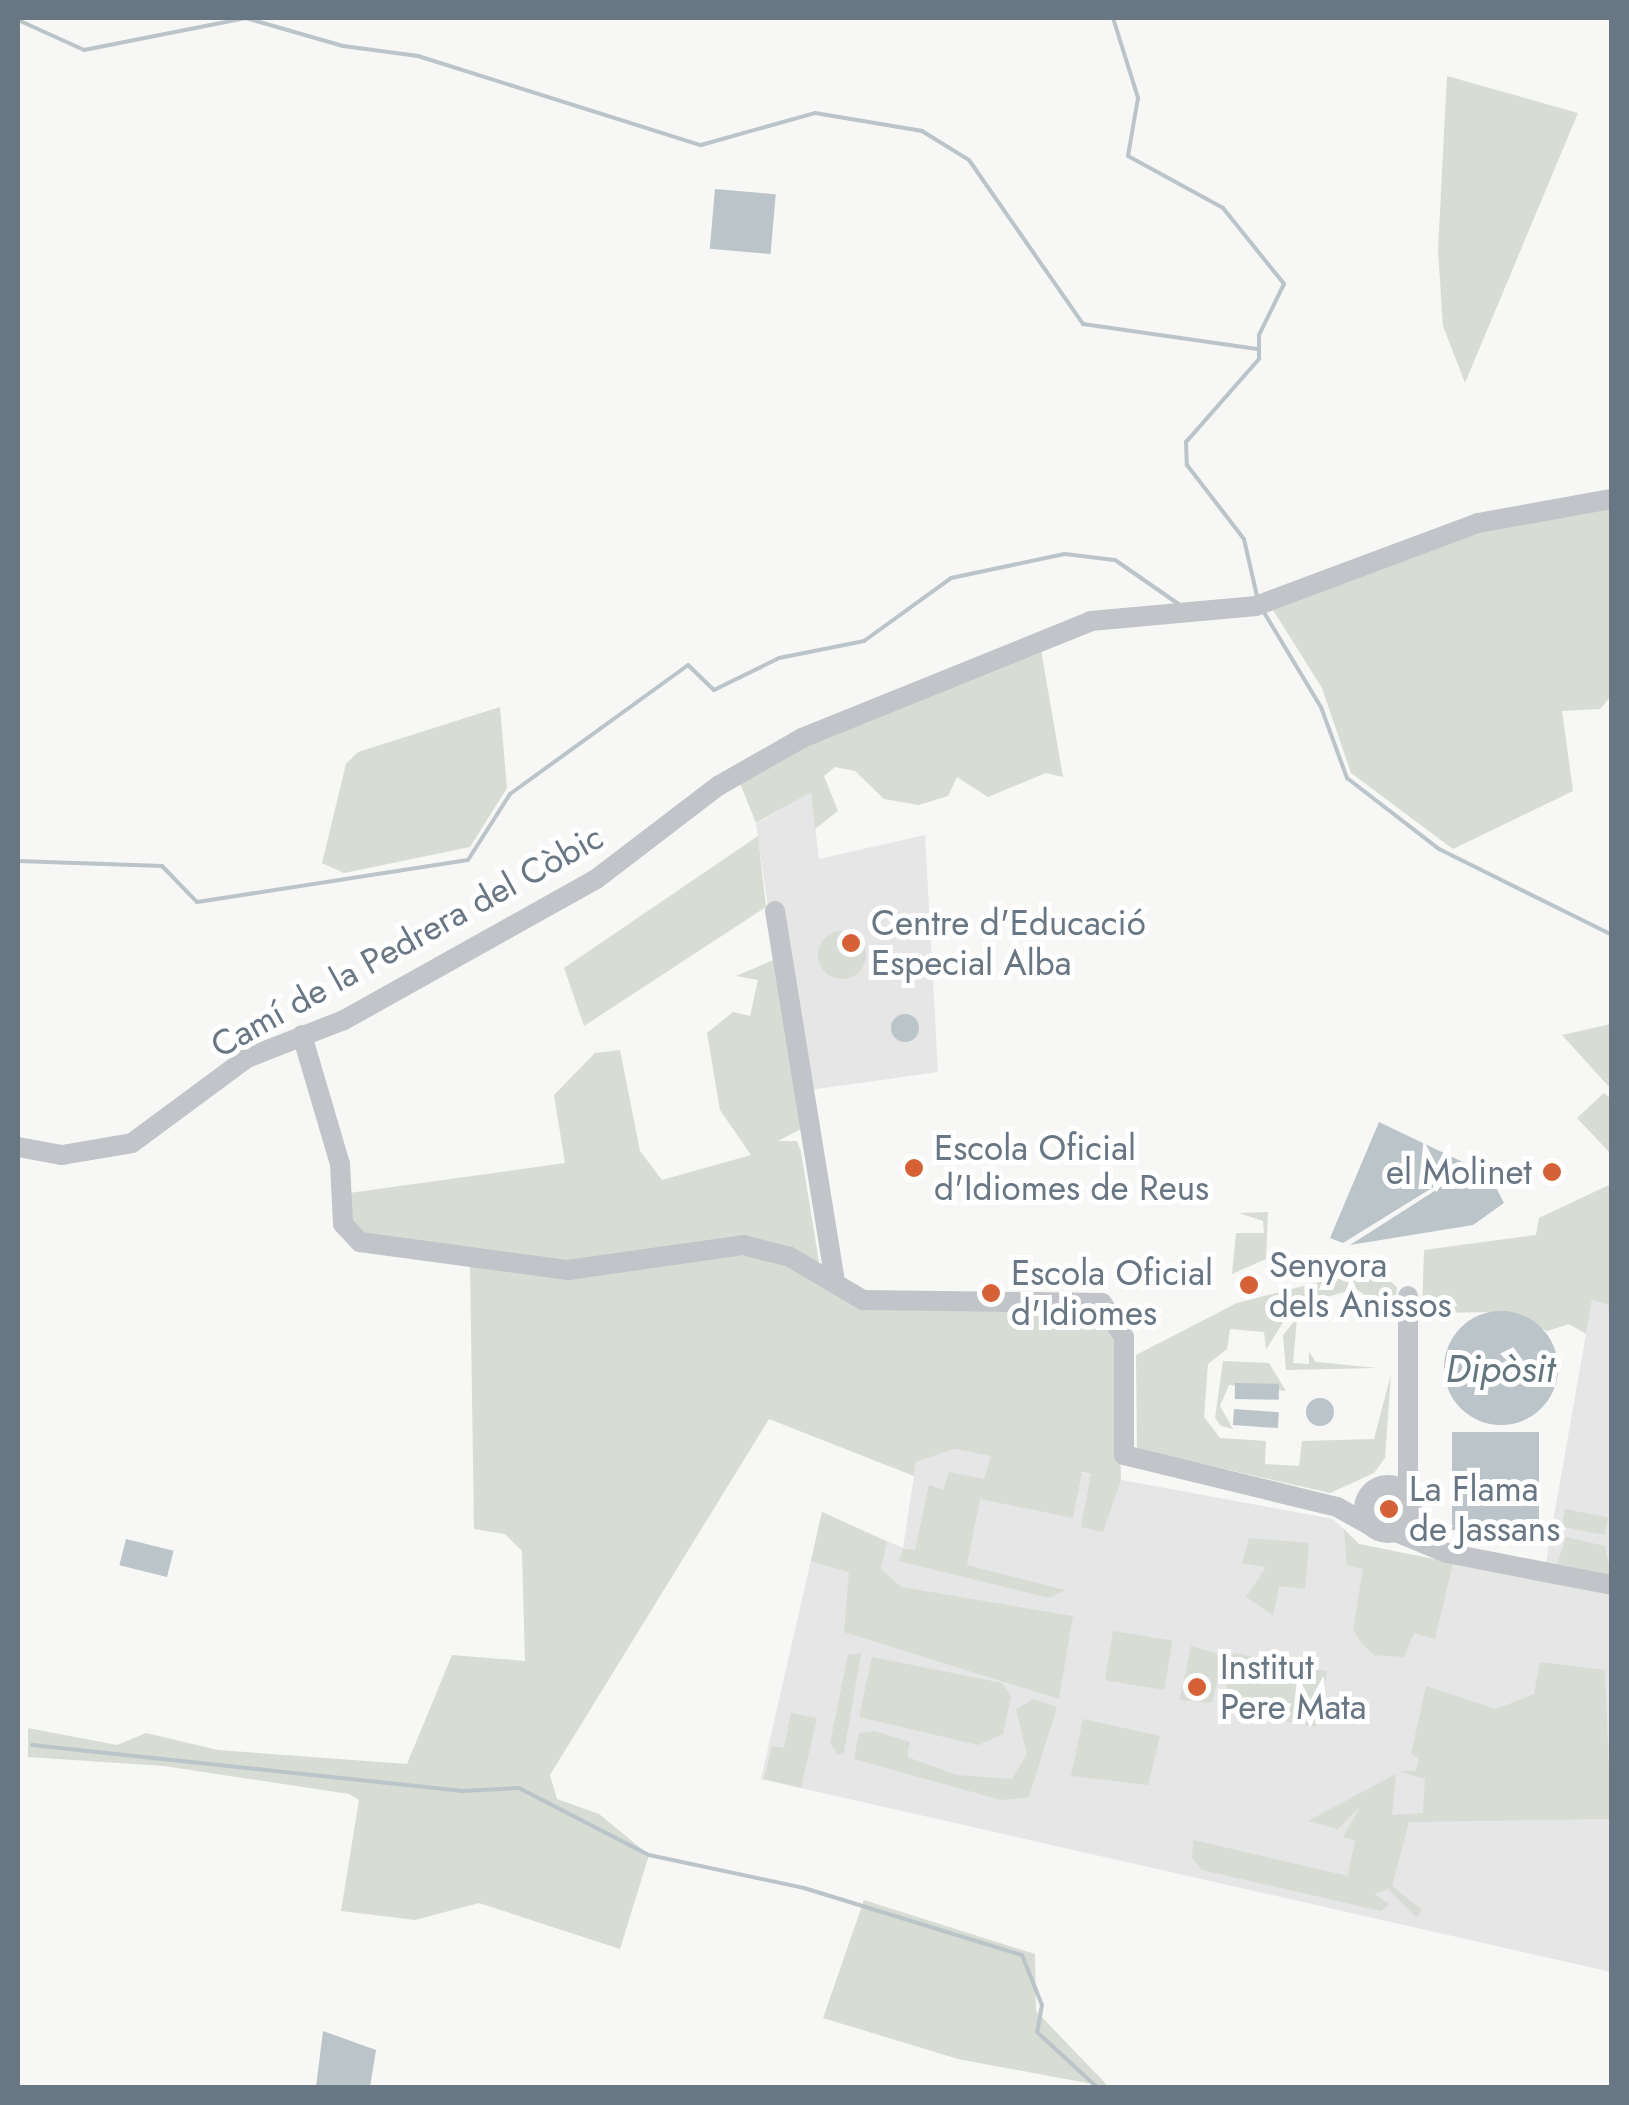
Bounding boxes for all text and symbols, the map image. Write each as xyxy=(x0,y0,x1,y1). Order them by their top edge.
street label: Camí de la Pedrera del Còbic xyxy=(204,816,610,1066)
place label: Centre d'Educació Especial Alba xyxy=(871,902,1146,984)
marker: Centre d'Educació Especial Alba xyxy=(840,932,862,954)
place label: Escola Oficial d'Idiomes de Reus xyxy=(934,1127,1209,1209)
place label: el Molinet xyxy=(1386,1151,1532,1193)
marker: Escola Oficial d'Idiomes de Reus xyxy=(903,1157,925,1179)
marker: el Molinet xyxy=(1541,1161,1563,1183)
place label: Senyora dels Anissos xyxy=(1269,1244,1452,1326)
place label: Escola Oficial d'Idiomes xyxy=(1011,1252,1213,1334)
marker: Senyora dels Anissos xyxy=(1238,1274,1260,1296)
marker: Escola Oficial d'Idiomes xyxy=(980,1282,1002,1304)
water label: Dipòsit xyxy=(1445,1346,1555,1392)
place label: La Flama de Jassans xyxy=(1409,1468,1560,1550)
marker: La Flama de Jassans xyxy=(1378,1498,1400,1520)
place label: Institut Pere Mata xyxy=(1220,1646,1367,1728)
marker: Institut Pere Mata xyxy=(1184,1674,1210,1700)

